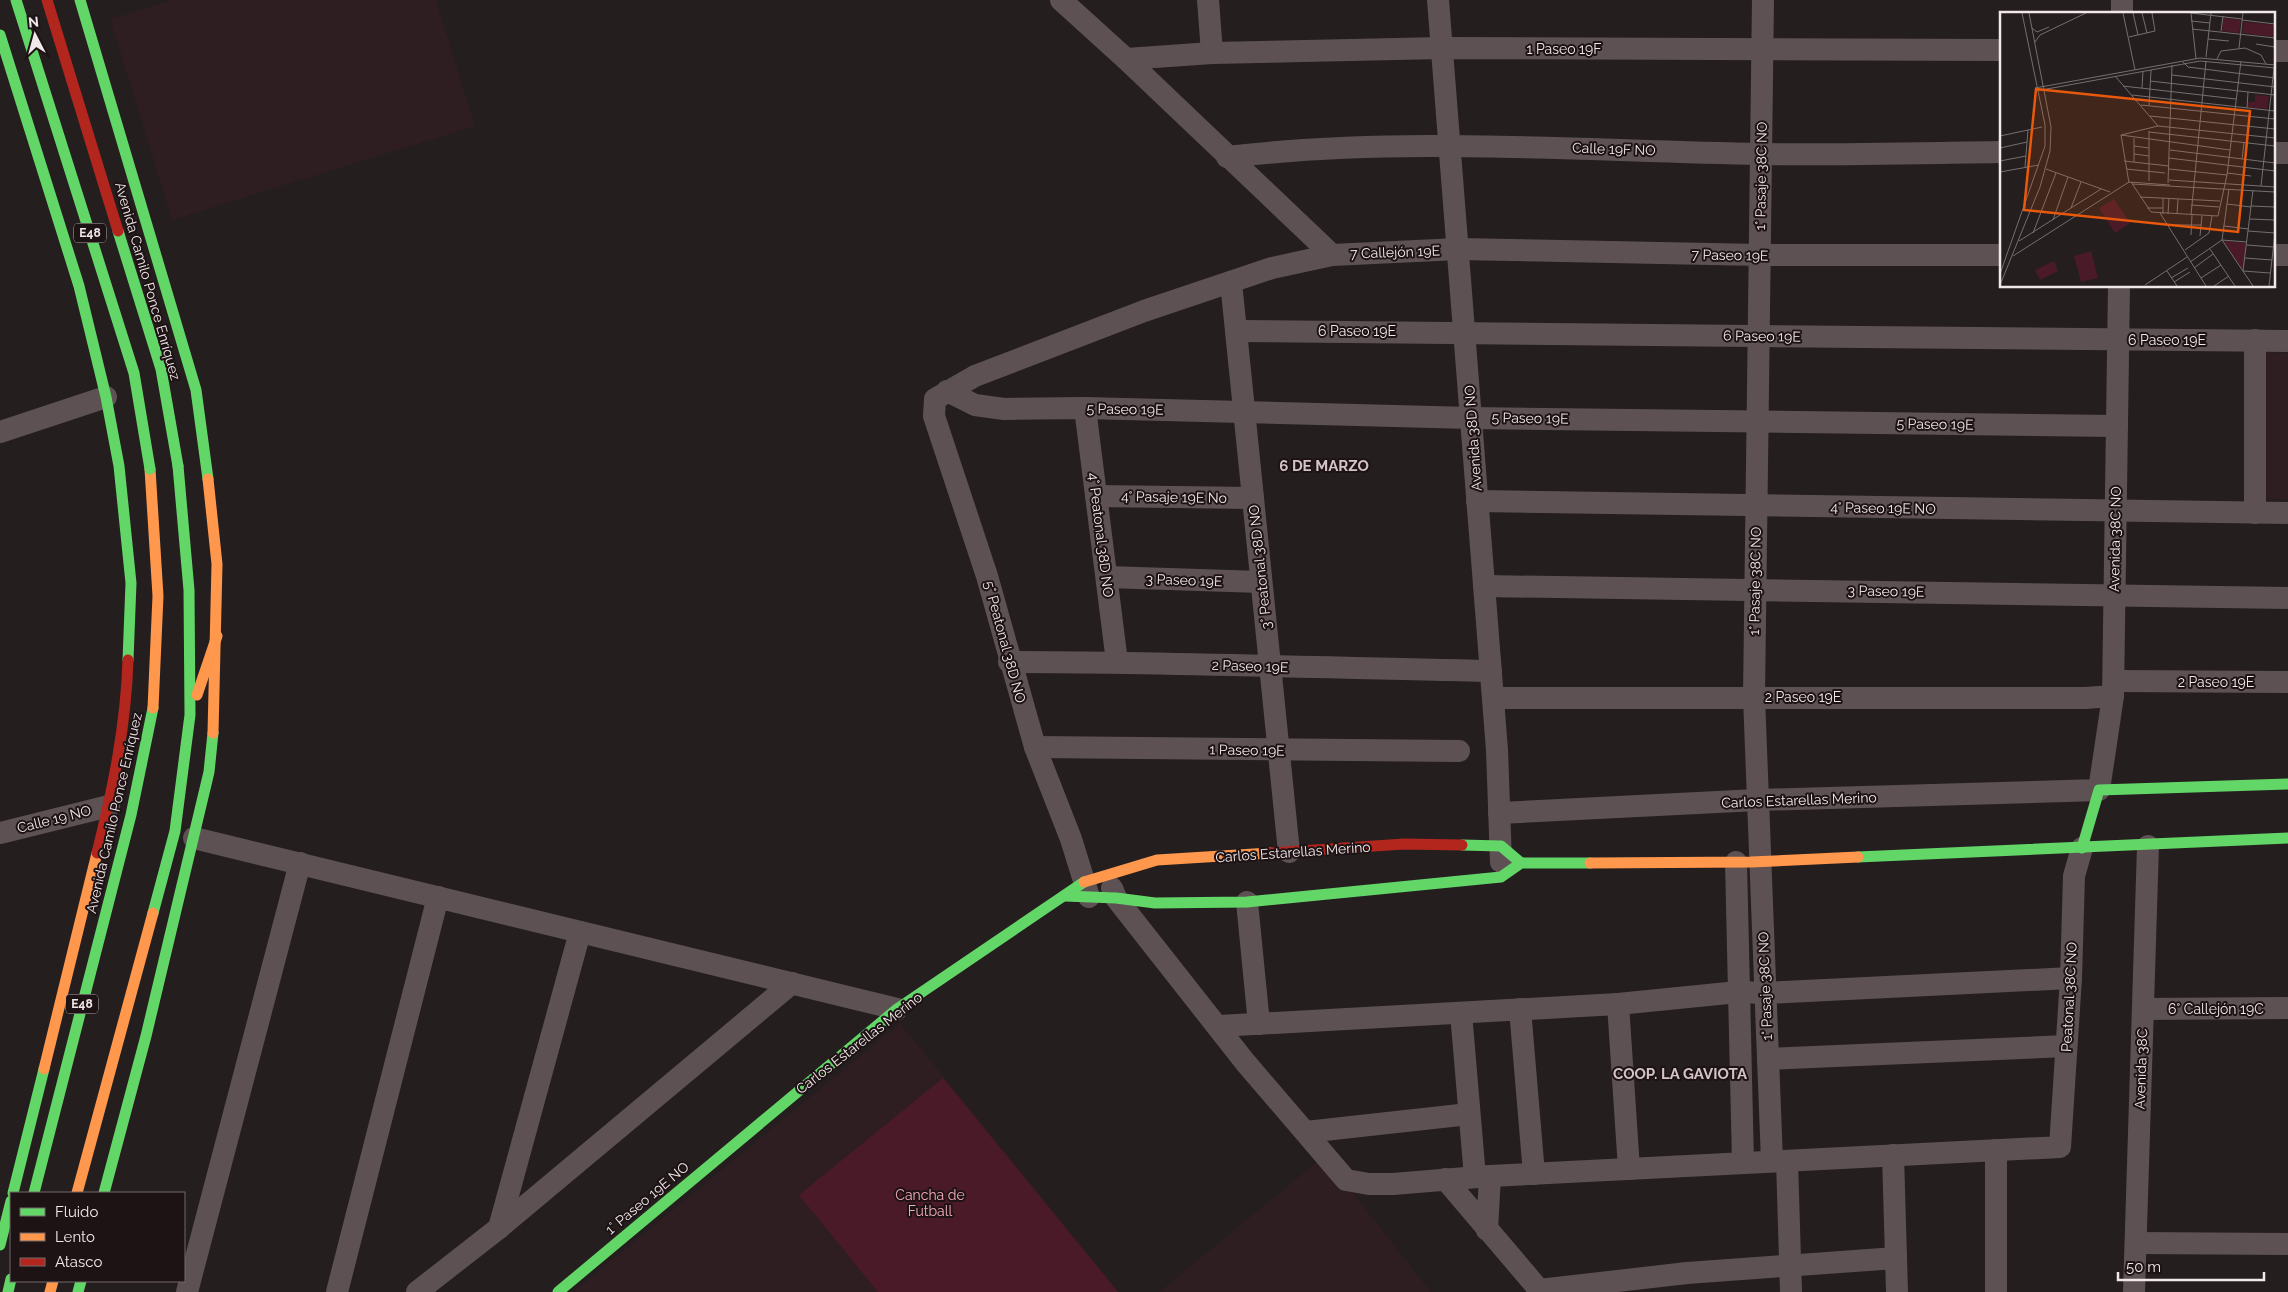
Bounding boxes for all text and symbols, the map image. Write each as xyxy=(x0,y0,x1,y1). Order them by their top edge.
north arrow xyxy=(10,10,60,60)
inset map xyxy=(2000,12,2276,288)
text: N xyxy=(27,14,40,31)
street label: 1 Paseo 19F xyxy=(1526,41,1602,57)
street label: 1° Pasaje 38C NO xyxy=(1752,121,1770,231)
street label: Calle 19F NO xyxy=(1572,140,1656,158)
street label: Avenida Camilo Ponce Enríquez xyxy=(112,180,184,382)
road number: E48 xyxy=(74,224,106,242)
street label: 7 Callejón 19E xyxy=(1350,242,1440,262)
street label: 7 Paseo 19E xyxy=(1691,246,1769,264)
street label: 6 Paseo 19E xyxy=(1318,323,1396,339)
street label: 6 Paseo 19E xyxy=(1723,327,1801,345)
street label: 6 Paseo 19E xyxy=(2128,332,2206,348)
street label: Avenida 38D NO xyxy=(1461,384,1485,492)
street label: 5 Paseo 19E xyxy=(1086,400,1164,418)
street label: 5 Paseo 19E xyxy=(1491,409,1569,427)
street label: 5 Paseo 19E xyxy=(1896,415,1974,433)
district label: 6 DE MARZO xyxy=(1279,457,1369,475)
street label: 4° Peatonal 38D NO xyxy=(1085,472,1117,598)
street label: Avenida 38C NO xyxy=(2106,486,2124,592)
street label: 4° Pasaje 19E No xyxy=(1121,488,1227,506)
street label: 4° Paseo 19E NO xyxy=(1830,499,1936,517)
street label: 3° Peatonal 38D NO xyxy=(1246,504,1274,630)
street label: 1° Pasaje 38C NO xyxy=(1746,526,1764,636)
street label: 3 Paseo 19E xyxy=(1145,571,1223,589)
street label: 5° Peatonal 38D NO xyxy=(981,579,1029,705)
street label: 3 Paseo 19E xyxy=(1847,582,1925,600)
street label: 2 Paseo 19E xyxy=(1211,657,1289,675)
street label: 2 Paseo 19E xyxy=(2178,674,2254,690)
street label: 2 Paseo 19E xyxy=(1765,689,1841,705)
street label: Avenida Camilo Ponce Enríquez xyxy=(83,711,145,915)
street label: 1 Paseo 19E xyxy=(1209,741,1285,759)
street label: Carlos Estarellas Merino xyxy=(1721,789,1877,811)
street label: Calle 19 NO xyxy=(15,802,93,836)
street label: Carlos Estarellas Merino xyxy=(1215,839,1371,865)
street label: 1° Pasaje 38C NO xyxy=(1755,931,1775,1041)
street label: Peatonal 38C NO xyxy=(2058,942,2080,1052)
street label: Carlos Estarellas Merino xyxy=(793,989,925,1097)
road number: E48 xyxy=(66,994,98,1014)
street label: 6° Callejón 19C xyxy=(2168,1001,2264,1017)
street label: Avenida 38C xyxy=(2132,1028,2150,1110)
district label: COOP. LA GAVIOTA xyxy=(1613,1065,1748,1083)
street label: 1° Paseo 19E NO xyxy=(602,1159,692,1237)
park label: Cancha de Futball xyxy=(895,1187,965,1219)
legend xyxy=(10,1192,185,1282)
text: Fluido xyxy=(55,1203,98,1221)
text: Lento xyxy=(55,1228,95,1246)
scale bar xyxy=(2118,1250,2264,1282)
text: Atasco xyxy=(55,1253,102,1271)
text: 50 m xyxy=(2126,1258,2161,1276)

